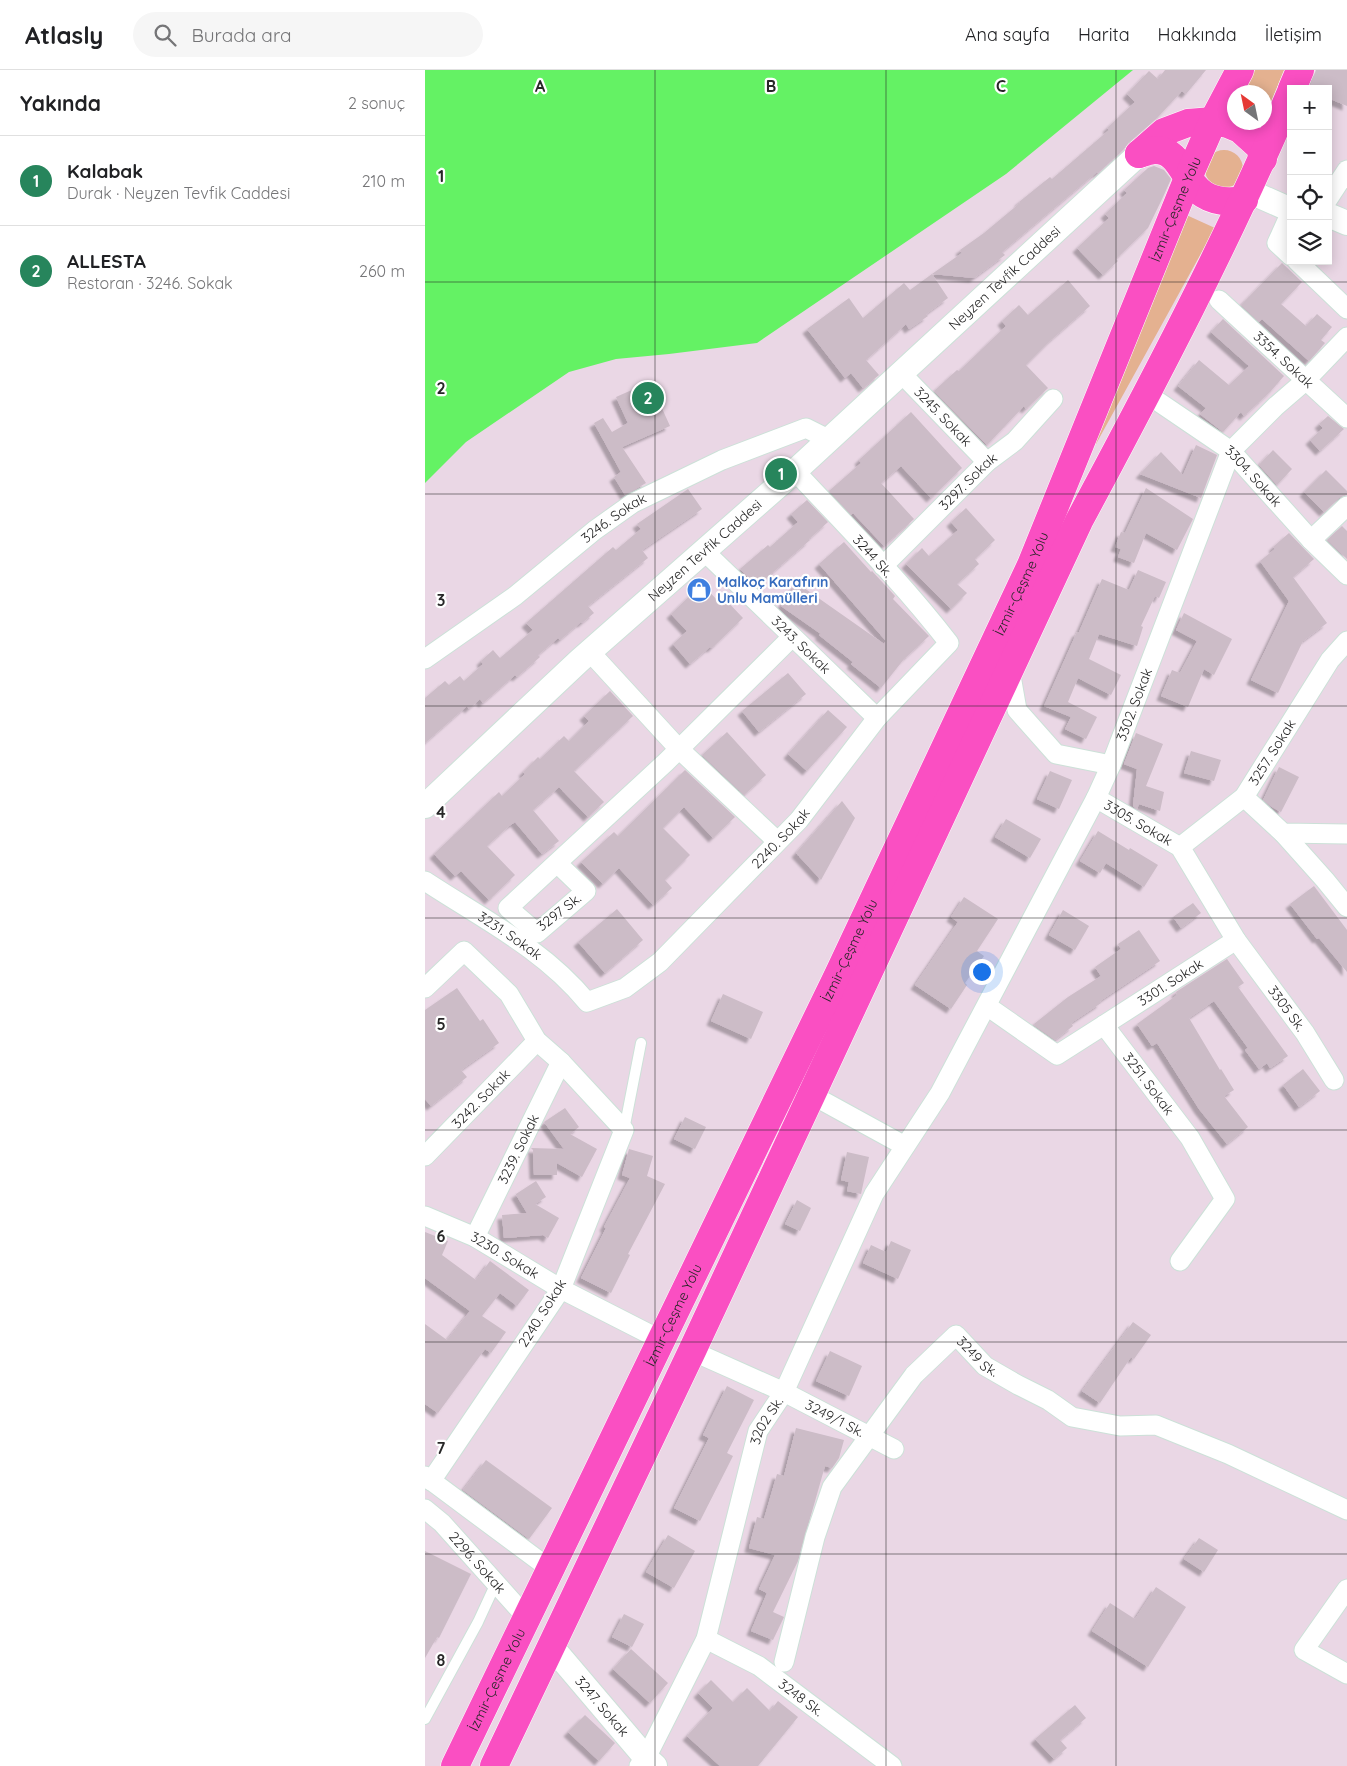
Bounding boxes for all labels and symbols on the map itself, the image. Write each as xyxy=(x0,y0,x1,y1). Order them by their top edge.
text: A xyxy=(535,76,546,96)
text: B xyxy=(766,76,776,96)
text: C xyxy=(996,76,1006,96)
north arrow xyxy=(1227,85,1272,130)
street label: İzmir-Çeşme Yolu xyxy=(1146,154,1205,264)
text: 1 xyxy=(438,166,444,186)
street label: Neyzen Tevfik Caddesi xyxy=(945,222,1064,334)
street label: 3354. Sokak xyxy=(1250,327,1318,392)
text: 2 xyxy=(436,378,446,398)
pin: 2 xyxy=(632,379,664,417)
street label: 3245. Sokak xyxy=(910,383,976,450)
street label: 3304. Sokak xyxy=(1222,441,1286,510)
street label: 3297. Sokak xyxy=(935,449,1001,514)
pin: 1 xyxy=(765,455,797,493)
street label: 3246. Sokak xyxy=(577,489,649,547)
street label: Neyzen Tevfik Caddesi xyxy=(644,495,765,605)
street label: İzmir-Çeşme Yolu xyxy=(990,529,1052,638)
street label: 3244 Sk. xyxy=(849,531,897,581)
place label: Malkoç Karafırın Unlu Mamülleri xyxy=(717,573,828,607)
shop icon: Malkoç Karafırın Unlu Mamülleri xyxy=(686,577,712,603)
text: 3 xyxy=(437,590,445,610)
street label: 3243. Sokak xyxy=(768,612,835,678)
street label: 3302. Sokak xyxy=(1112,665,1156,744)
street label: 3257. Sokak xyxy=(1244,716,1300,789)
street label: 3305. Sokak xyxy=(1101,796,1176,850)
text: 4 xyxy=(436,802,446,822)
street label: 2240. Sokak xyxy=(747,804,814,872)
street label: 3297 Sk. xyxy=(533,889,585,935)
street label: İzmir-Çeşme Yolu xyxy=(817,896,882,1005)
street label: 3231. Sokak xyxy=(475,907,546,964)
street label: 3301. Sokak xyxy=(1134,955,1207,1010)
your location xyxy=(969,959,995,985)
street label: 3305 Sk. xyxy=(1264,982,1310,1035)
text: 5 xyxy=(436,1014,446,1034)
street label: 3251. Sokak xyxy=(1119,1049,1178,1119)
street label: 3242. Sokak xyxy=(448,1065,514,1132)
street label: 3239. Sokak xyxy=(493,1111,543,1187)
text: 6 xyxy=(437,1226,446,1246)
street label: 3230. Sokak xyxy=(468,1227,542,1283)
street label: İzmir-Çeşme Yolu xyxy=(641,1261,706,1369)
street label: 2240. Sokak xyxy=(514,1276,570,1350)
street label: 3249 Sk. xyxy=(953,1332,1002,1381)
street label: 3202 Sk. xyxy=(746,1393,787,1447)
street label: 3249/1 Sk. xyxy=(802,1396,867,1441)
text: 7 xyxy=(437,1438,446,1458)
street label: 2296. Sokak xyxy=(445,1528,510,1597)
street label: İzmir-Çeşme Yolu xyxy=(464,1625,529,1734)
text: 8 xyxy=(437,1650,446,1670)
street label: 3247. Sokak xyxy=(571,1672,633,1740)
street label: 3248 Sk. xyxy=(775,1675,827,1720)

